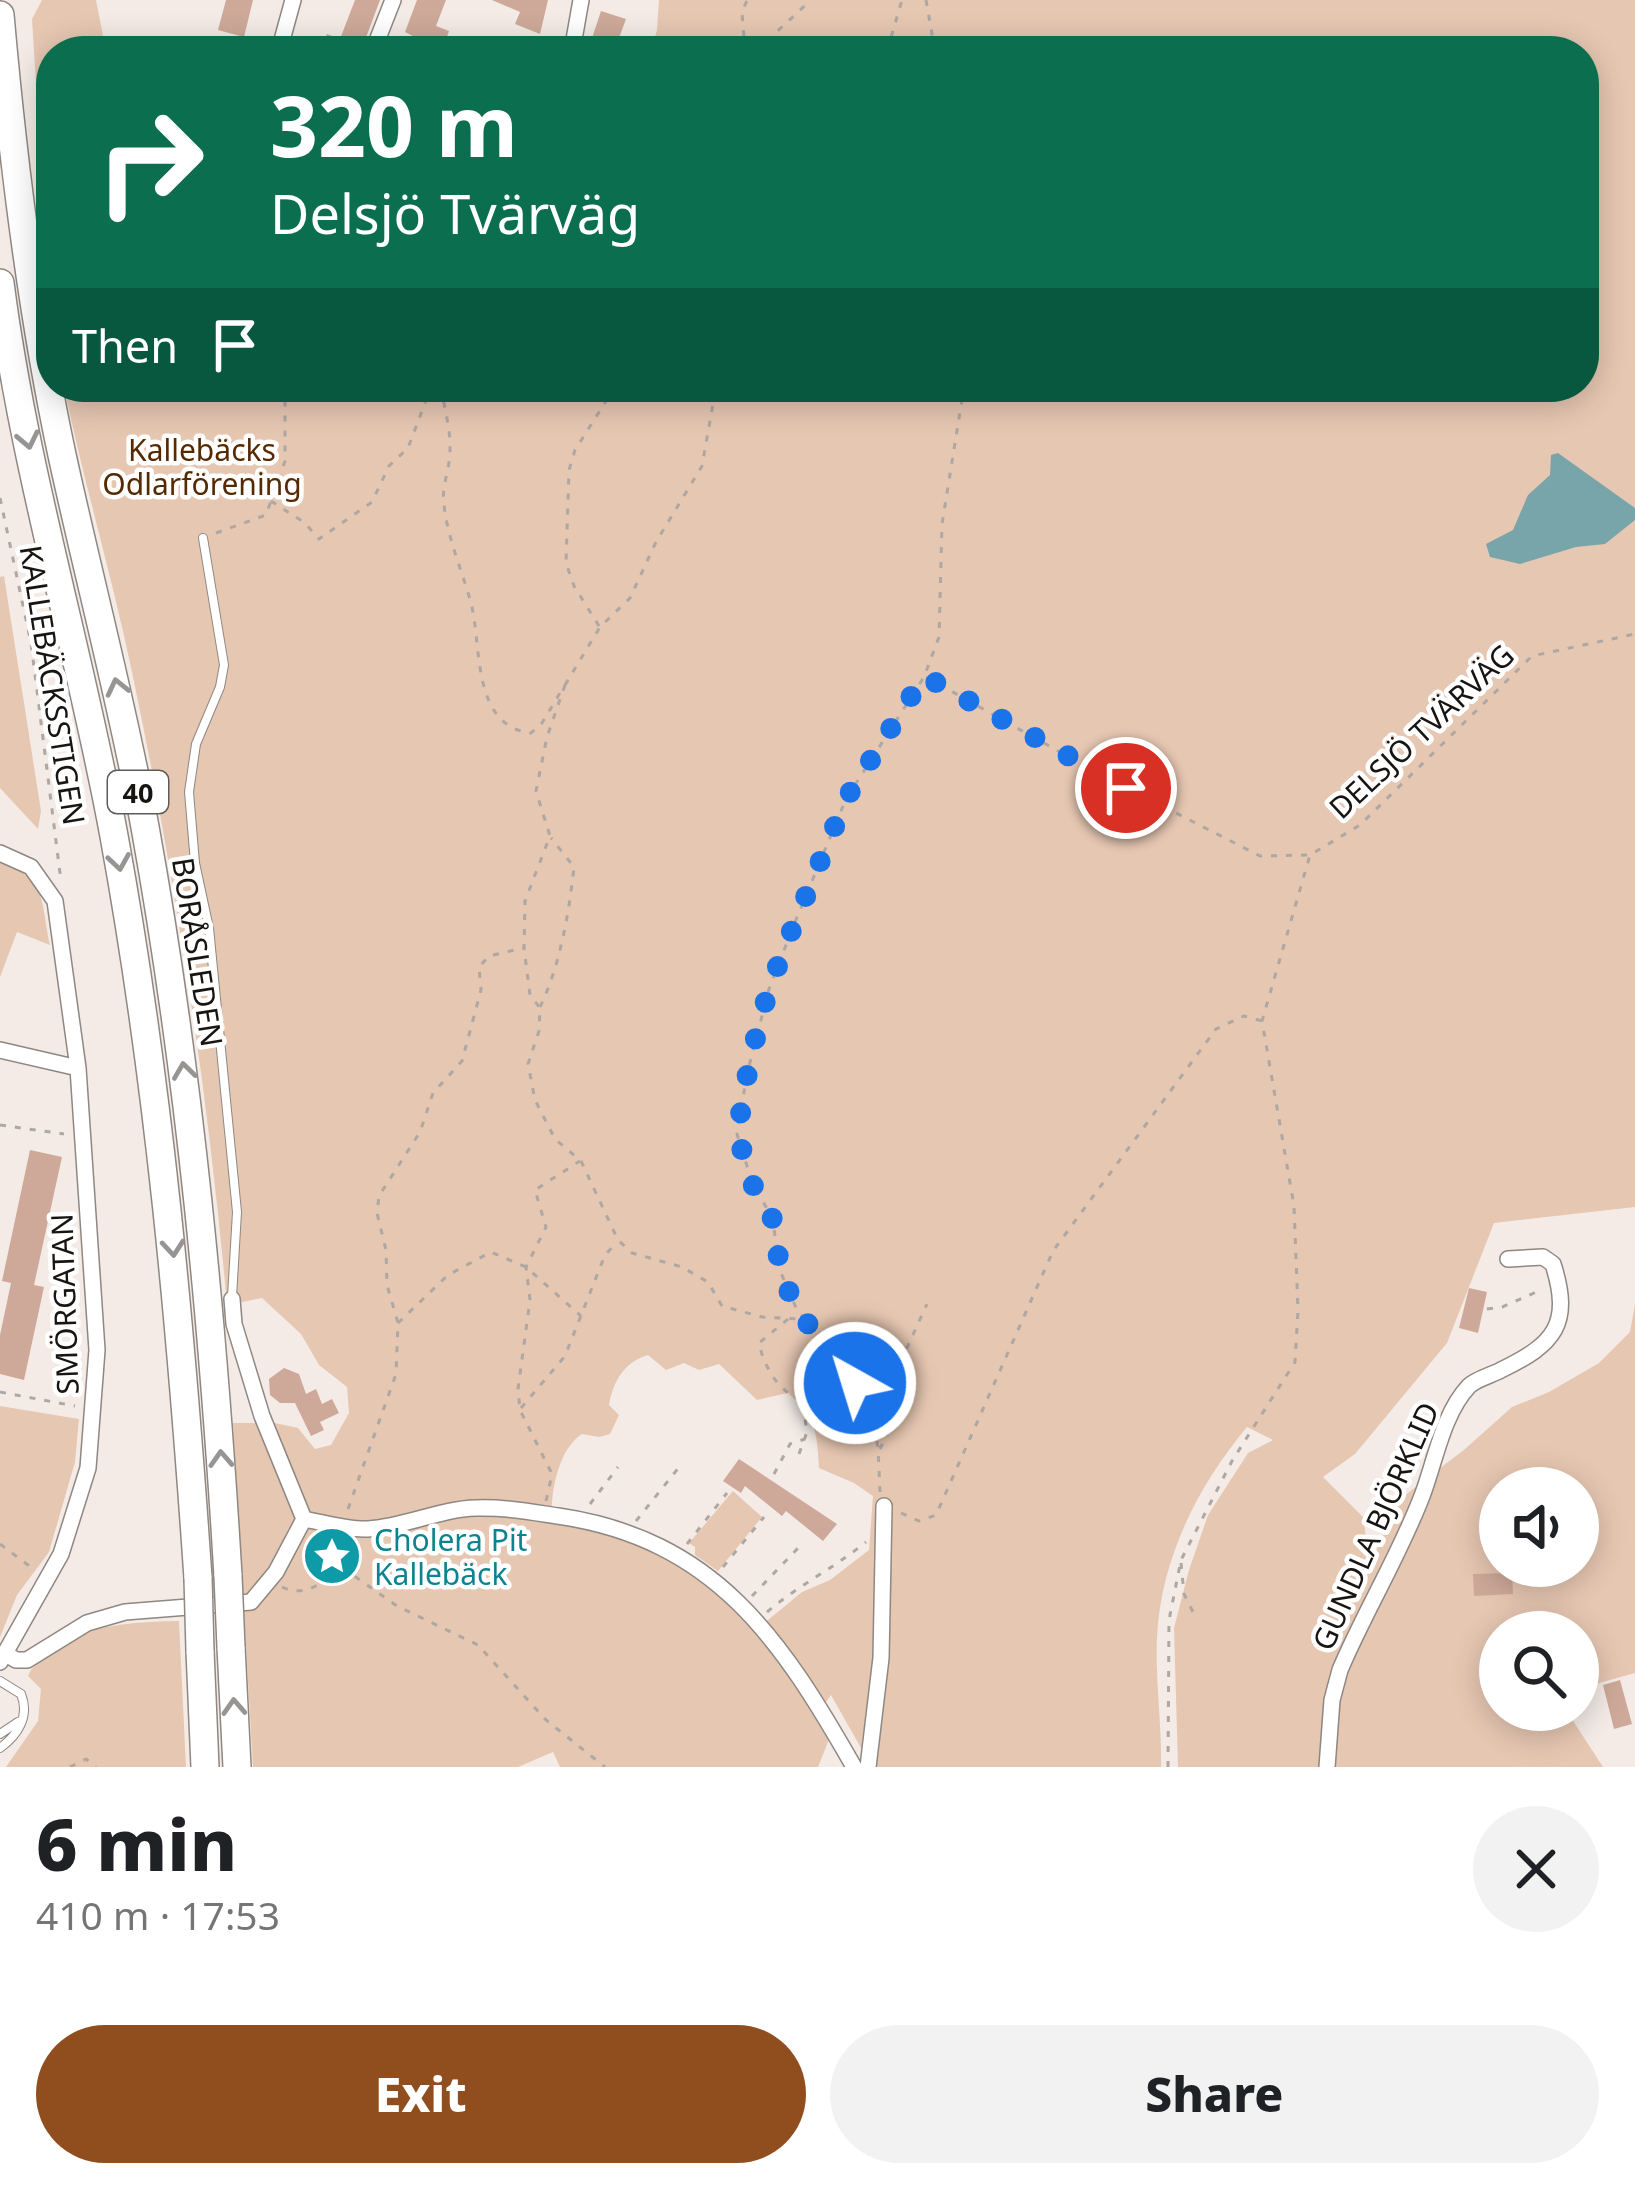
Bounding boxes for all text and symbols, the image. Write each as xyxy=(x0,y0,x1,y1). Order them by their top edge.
text: 320 m xyxy=(270,67,518,182)
icon: right xyxy=(72,84,228,240)
text: Delsjö Tvärväg xyxy=(270,176,640,250)
icon: arrive xyxy=(202,312,268,378)
text: Then xyxy=(72,315,178,376)
one-way arrow xyxy=(14,429,40,449)
park label: Kallebäcks Odlarförening xyxy=(102,429,302,504)
street label: KALLEBÄCKSSTIGEN xyxy=(11,542,95,828)
street label: DELSJÖ TVÄRVÄG xyxy=(1320,635,1522,827)
one-way arrow xyxy=(106,677,131,697)
pin xyxy=(1075,737,1177,839)
icon: arrive xyxy=(1093,755,1159,821)
road number: 40 xyxy=(108,771,168,813)
one-way arrow xyxy=(105,852,130,872)
street label: BORÅSLEDEN xyxy=(163,854,233,1050)
one-way arrow xyxy=(172,1061,198,1081)
street label: SMÖRGATAN xyxy=(40,1213,88,1395)
one-way arrow xyxy=(160,1239,185,1258)
position arrow xyxy=(792,1320,918,1446)
street label: GUNDLA BJÖRKLID xyxy=(1302,1396,1448,1656)
one-way arrow xyxy=(208,1449,234,1468)
map controls xyxy=(1479,1467,1599,1731)
button: sound xyxy=(1479,1467,1599,1587)
place label: Cholera Pit Kallebäck xyxy=(374,1519,528,1594)
place icon: Cholera Pit Kallebäck xyxy=(301,1525,363,1587)
button: search xyxy=(1479,1611,1599,1731)
one-way arrow xyxy=(221,1697,247,1716)
text: 6 min xyxy=(36,1794,237,1892)
button: close xyxy=(1473,1806,1599,1932)
text: 410 m · 17:53 xyxy=(36,1888,280,1941)
button: Exit xyxy=(36,2025,806,2163)
button: Share xyxy=(830,2025,1599,2163)

